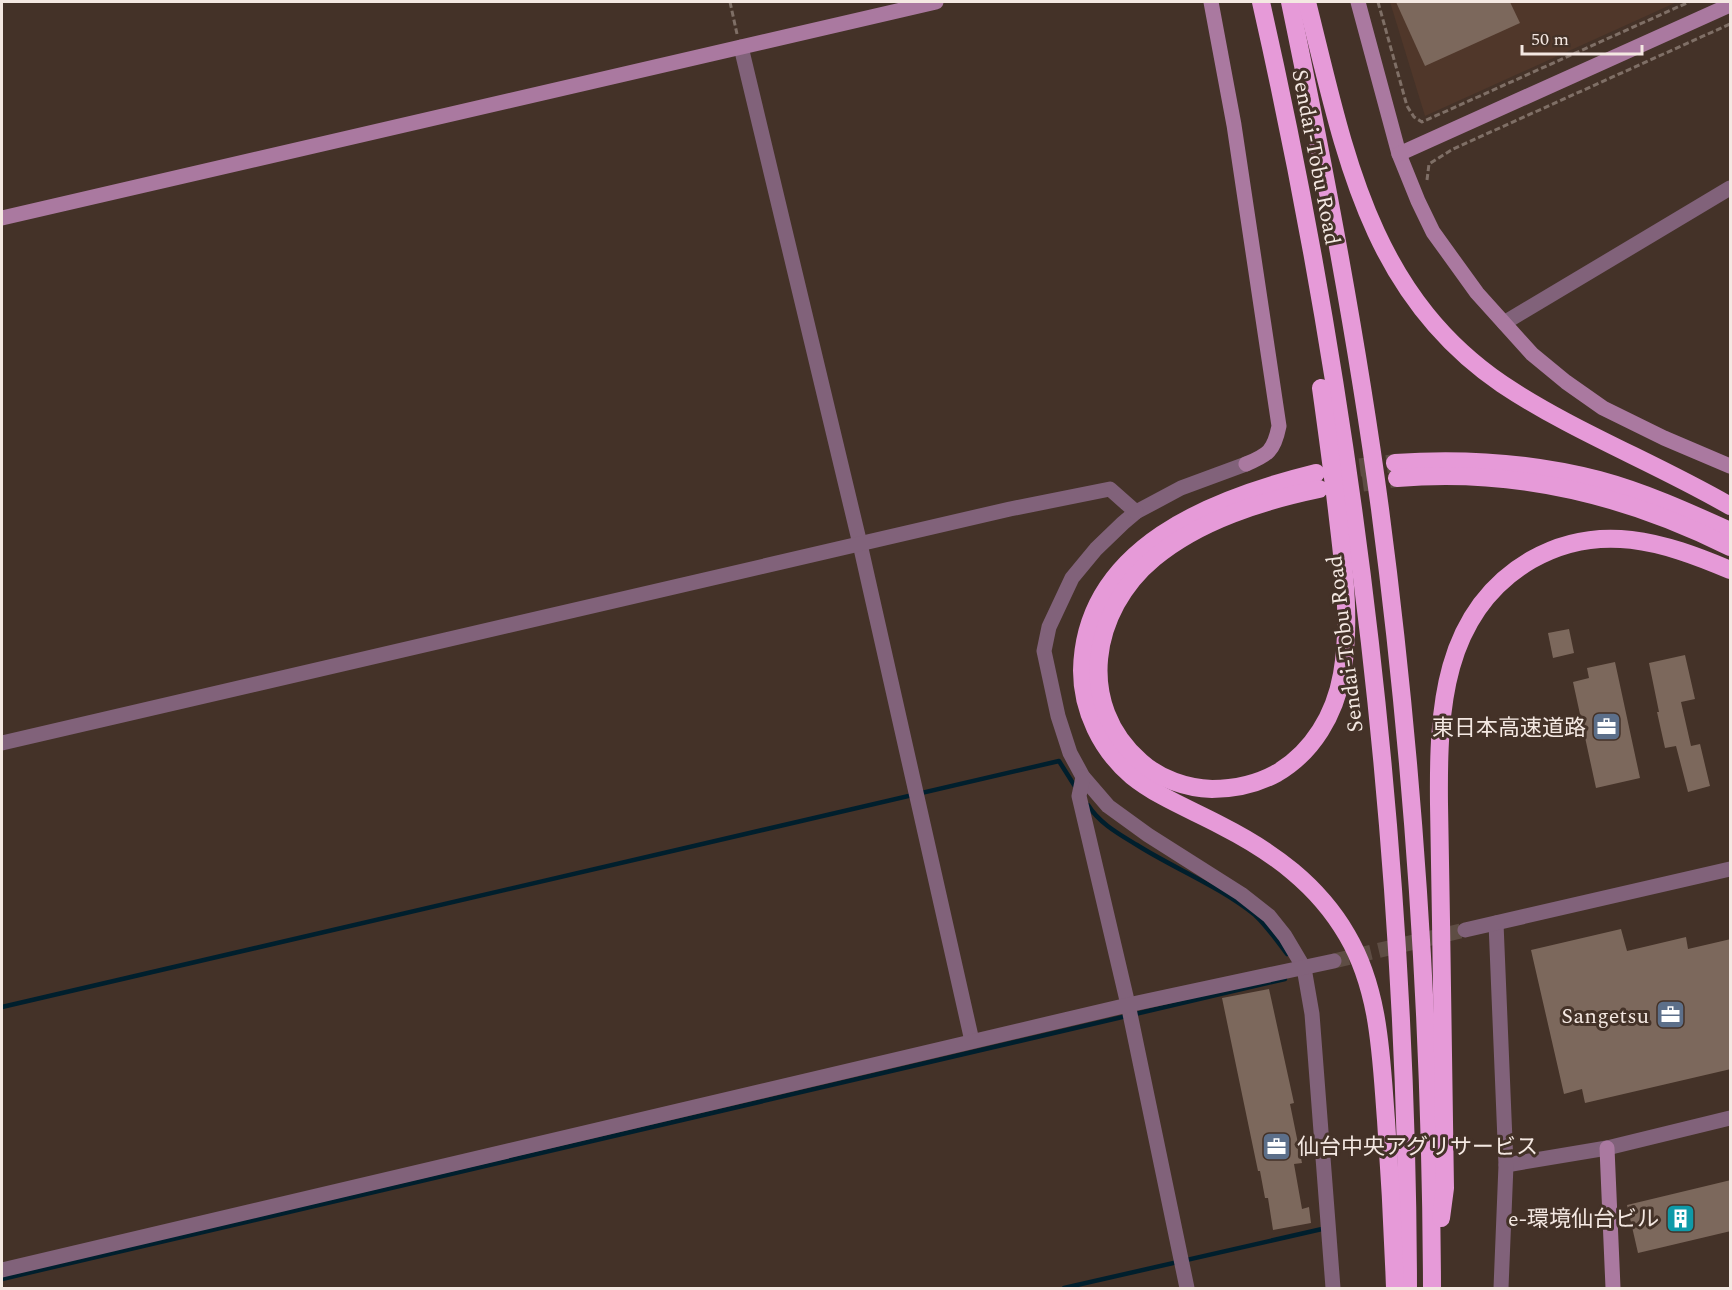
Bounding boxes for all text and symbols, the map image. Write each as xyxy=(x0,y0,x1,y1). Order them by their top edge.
scale bar xyxy=(1522,18,1642,56)
text: 50 m xyxy=(1531,26,1569,53)
street label: Sendai-Tobu Road xyxy=(1282,67,1349,248)
street label: Sendai-Tobu Road xyxy=(1318,553,1373,734)
office icon: 東日本高速道路 xyxy=(1591,711,1623,743)
place label: 東日本高速道路 xyxy=(1432,712,1586,745)
office icon: Sangetsu xyxy=(1654,999,1686,1031)
place label: Sangetsu xyxy=(1561,1000,1649,1033)
office icon: 仙台中央アグリサービス xyxy=(1260,1130,1292,1162)
place label: 仙台中央アグリサービス xyxy=(1297,1131,1538,1164)
building icon: e-環境仙台ビル xyxy=(1664,1202,1696,1234)
place label: e-環境仙台ビル xyxy=(1508,1203,1659,1236)

